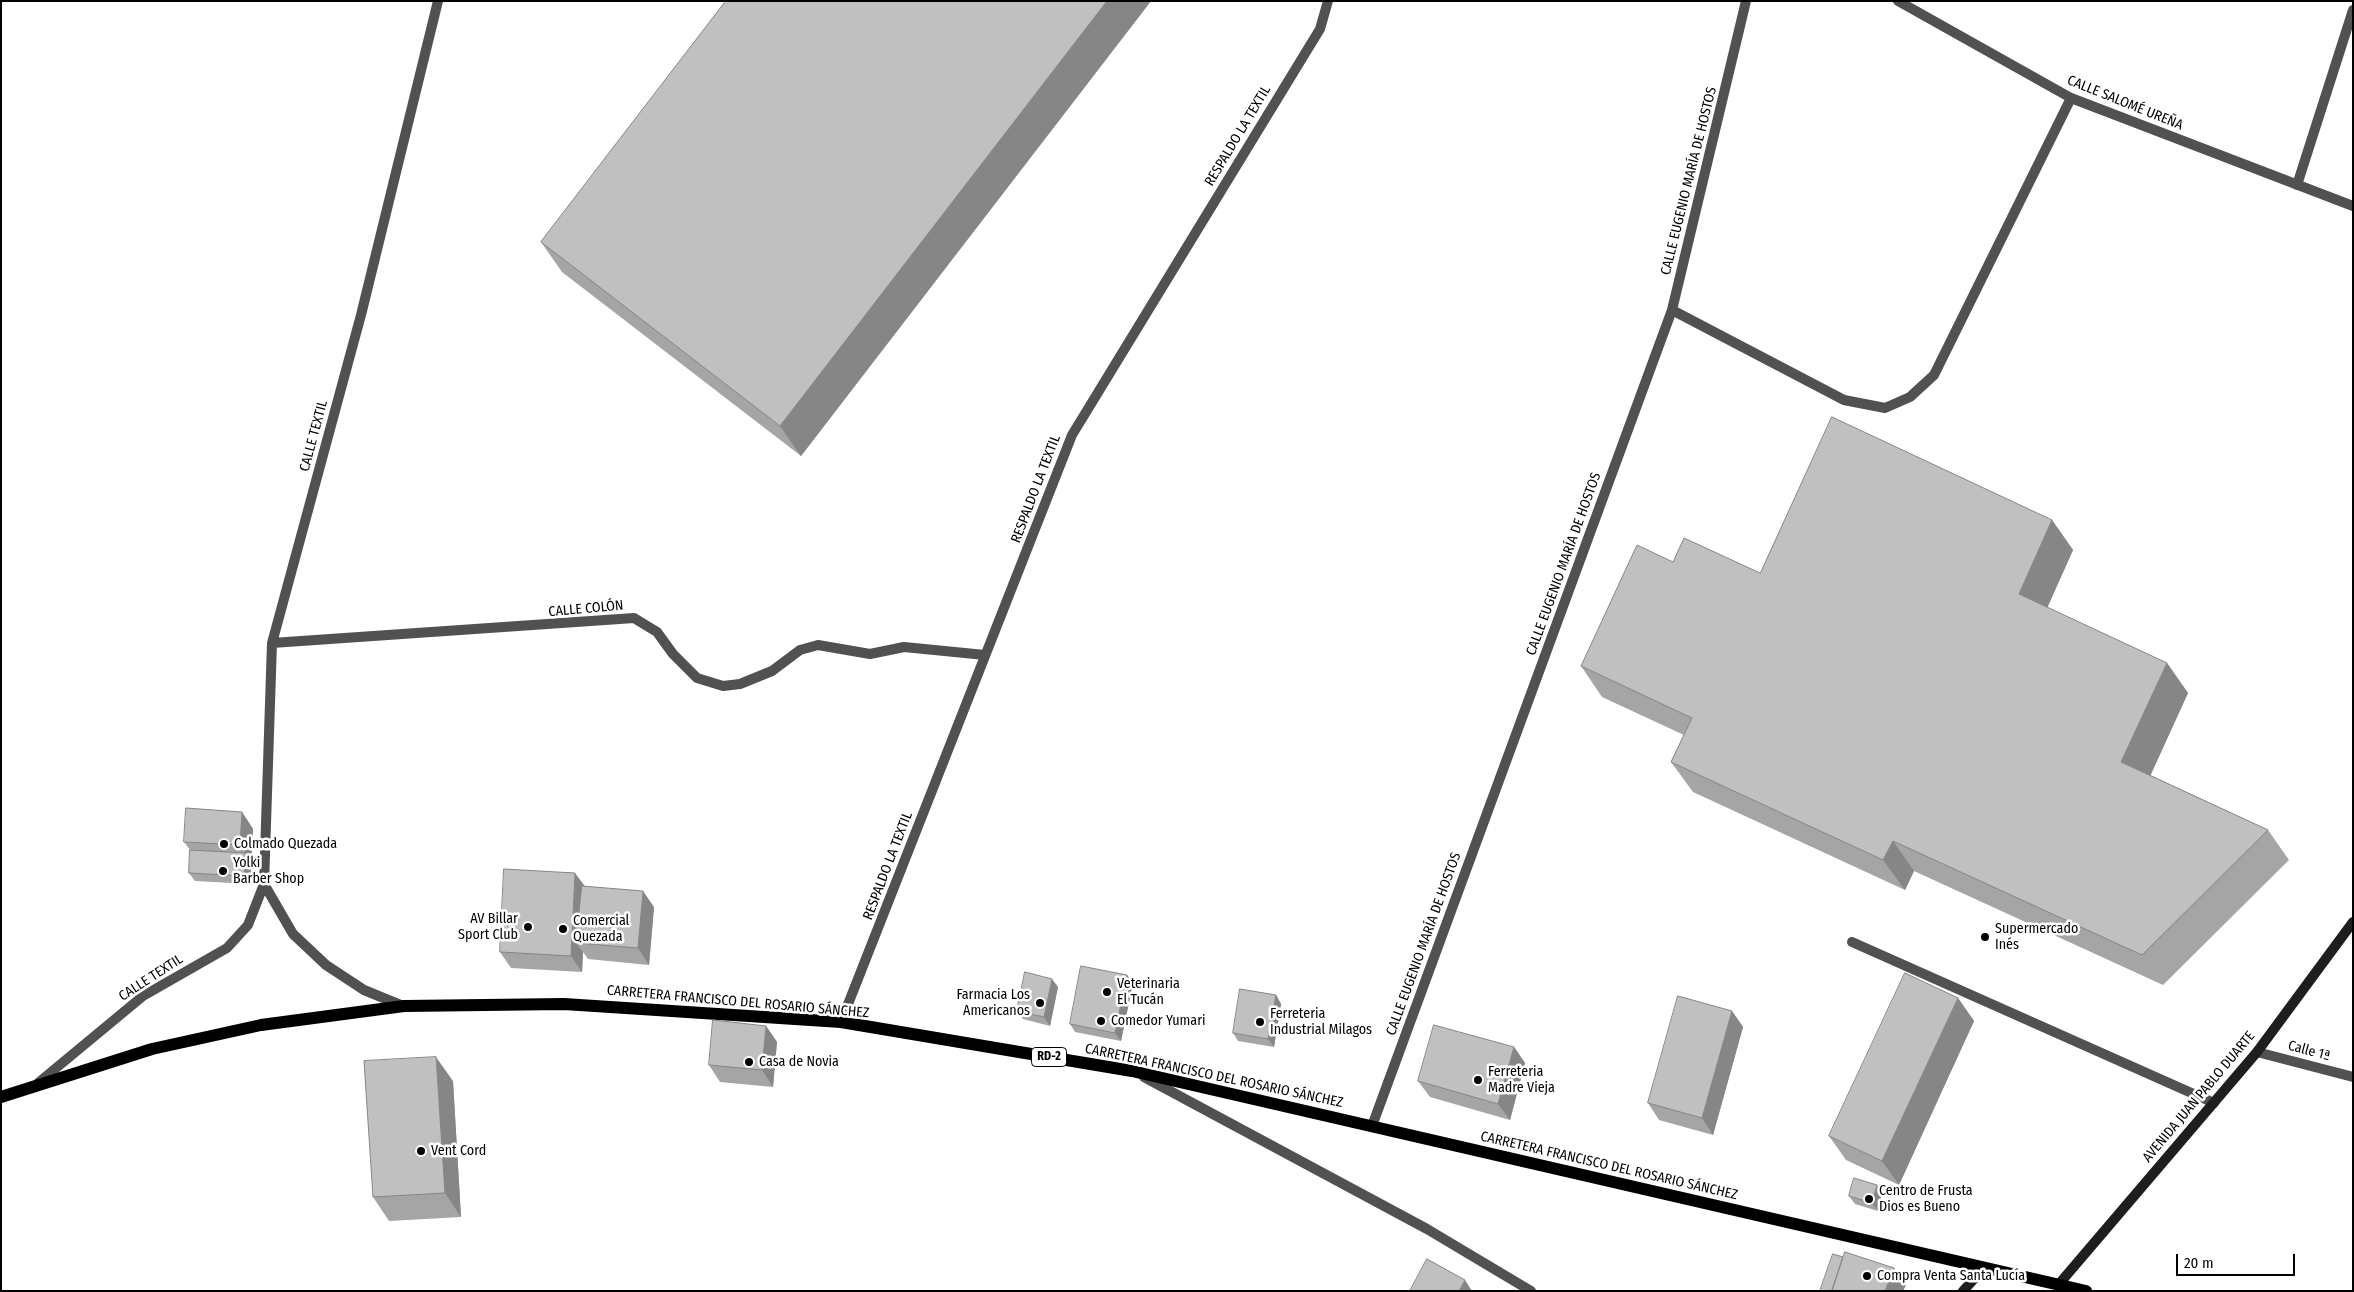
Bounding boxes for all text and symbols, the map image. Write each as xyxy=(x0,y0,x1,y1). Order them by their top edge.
street label: CALLE SALOMÉ UREÑA xyxy=(2065,72,2185,134)
street label: RESPALDO LA TEXTIL xyxy=(1201,83,1275,189)
street label: CALLE EUGENIO MARÍA DE HOSTOS xyxy=(1657,85,1721,277)
street label: CALLE TEXTIL xyxy=(296,399,332,473)
street label: RESPALDO LA TEXTIL xyxy=(1008,433,1064,545)
street label: CALLE EUGENIO MARÍA DE HOSTOS xyxy=(1523,470,1605,658)
street label: CALLE COLÓN xyxy=(548,597,624,621)
street label: RESPALDO LA TEXTIL xyxy=(860,810,916,922)
place label: Colmado Quezada xyxy=(234,836,337,852)
marker: Colmado Quezada xyxy=(218,838,230,850)
street label: CALLE EUGENIO MARÍA DE HOSTOS xyxy=(1383,850,1465,1038)
place label: Yolki Barber Shop xyxy=(233,855,304,888)
marker: Yolki Barber Shop xyxy=(217,865,229,877)
place label: AV Billar Sport Club xyxy=(458,911,518,944)
place label: Comercial Quezada xyxy=(573,913,629,946)
marker: AV Billar Sport Club xyxy=(522,921,534,933)
place label: Supermercado Inés xyxy=(1995,921,2078,954)
marker: Comercial Quezada xyxy=(557,923,569,935)
marker: Supermercado Inés xyxy=(1979,931,1991,943)
street label: CALLE TEXTIL xyxy=(116,951,186,1005)
place label: Veterinaria El Tucán xyxy=(1117,976,1180,1009)
street label: CARRETERA FRANCISCO DEL ROSARIO SÁNCHEZ xyxy=(606,982,870,1022)
marker: Veterinaria El Tucán xyxy=(1101,986,1113,998)
place label: Farmacia Los Americanos xyxy=(956,987,1030,1020)
marker: Farmacia Los Americanos xyxy=(1034,997,1046,1009)
place label: Ferreteria Industrial Milagos xyxy=(1270,1006,1372,1038)
place label: Comedor Yumari xyxy=(1111,1013,1206,1029)
marker: Comedor Yumari xyxy=(1095,1015,1107,1027)
marker: Ferreteria Industrial Milagos xyxy=(1254,1016,1266,1028)
street label: AVENIDA JUAN PABLO DUARTE xyxy=(2139,1028,2259,1166)
street label: Calle 1ª xyxy=(2286,1037,2332,1065)
street label: CARRETERA FRANCISCO DEL ROSARIO SÁNCHEZ xyxy=(1083,1040,1345,1112)
road number: RD-2 xyxy=(1032,1048,1066,1066)
place label: Casa de Novia xyxy=(759,1054,839,1070)
marker: Casa de Novia xyxy=(743,1056,755,1068)
place label: Ferreteria Madre Vieja xyxy=(1488,1064,1555,1096)
marker: Ferreteria Madre Vieja xyxy=(1472,1074,1484,1086)
street label: CARRETERA FRANCISCO DEL ROSARIO SÁNCHEZ xyxy=(1479,1128,1739,1204)
place label: Vent Cord xyxy=(431,1143,486,1159)
marker: Vent Cord xyxy=(415,1145,427,1157)
place label: Centro de Frusta Dios es Bueno xyxy=(1879,1183,1973,1216)
marker: Centro de Frusta Dios es Bueno xyxy=(1863,1193,1875,1205)
scale bar xyxy=(2179,1244,2298,1276)
text: 20 m xyxy=(2184,1254,2214,1272)
place label: Compra Venta Santa Lucía xyxy=(1877,1268,2025,1284)
marker: Compra Venta Santa Lucía xyxy=(1861,1270,1873,1282)

